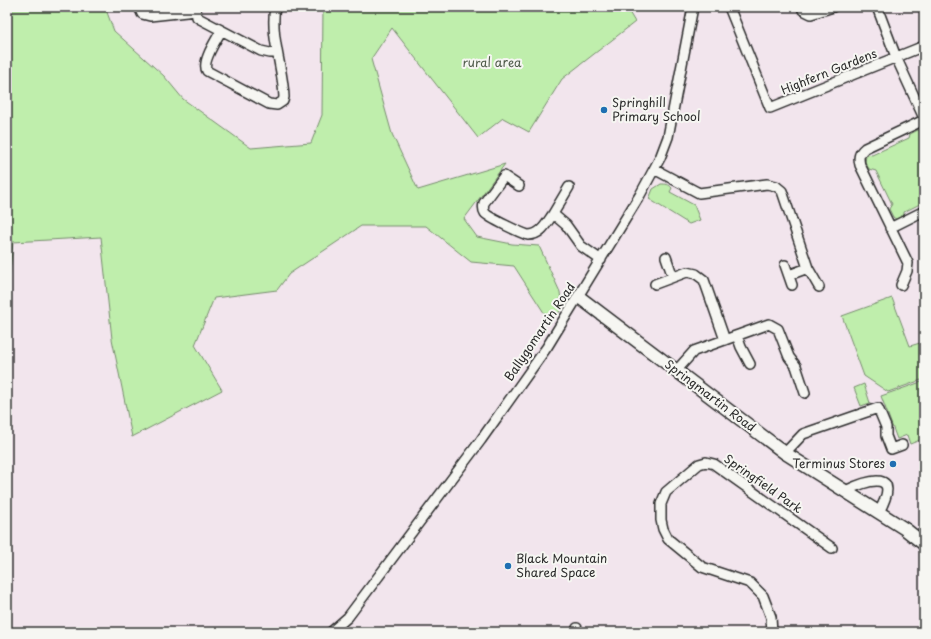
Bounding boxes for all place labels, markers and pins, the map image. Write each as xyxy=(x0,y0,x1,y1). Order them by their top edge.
place label: Springhill Primary School xyxy=(612,93,700,125)
marker: Springhill Primary School xyxy=(599,105,609,115)
place label: Terminus Stores xyxy=(792,454,885,472)
marker: Terminus Stores xyxy=(888,459,898,469)
place label: Black Mountain Shared Space xyxy=(516,549,607,581)
marker: Black Mountain Shared Space xyxy=(503,561,513,571)

